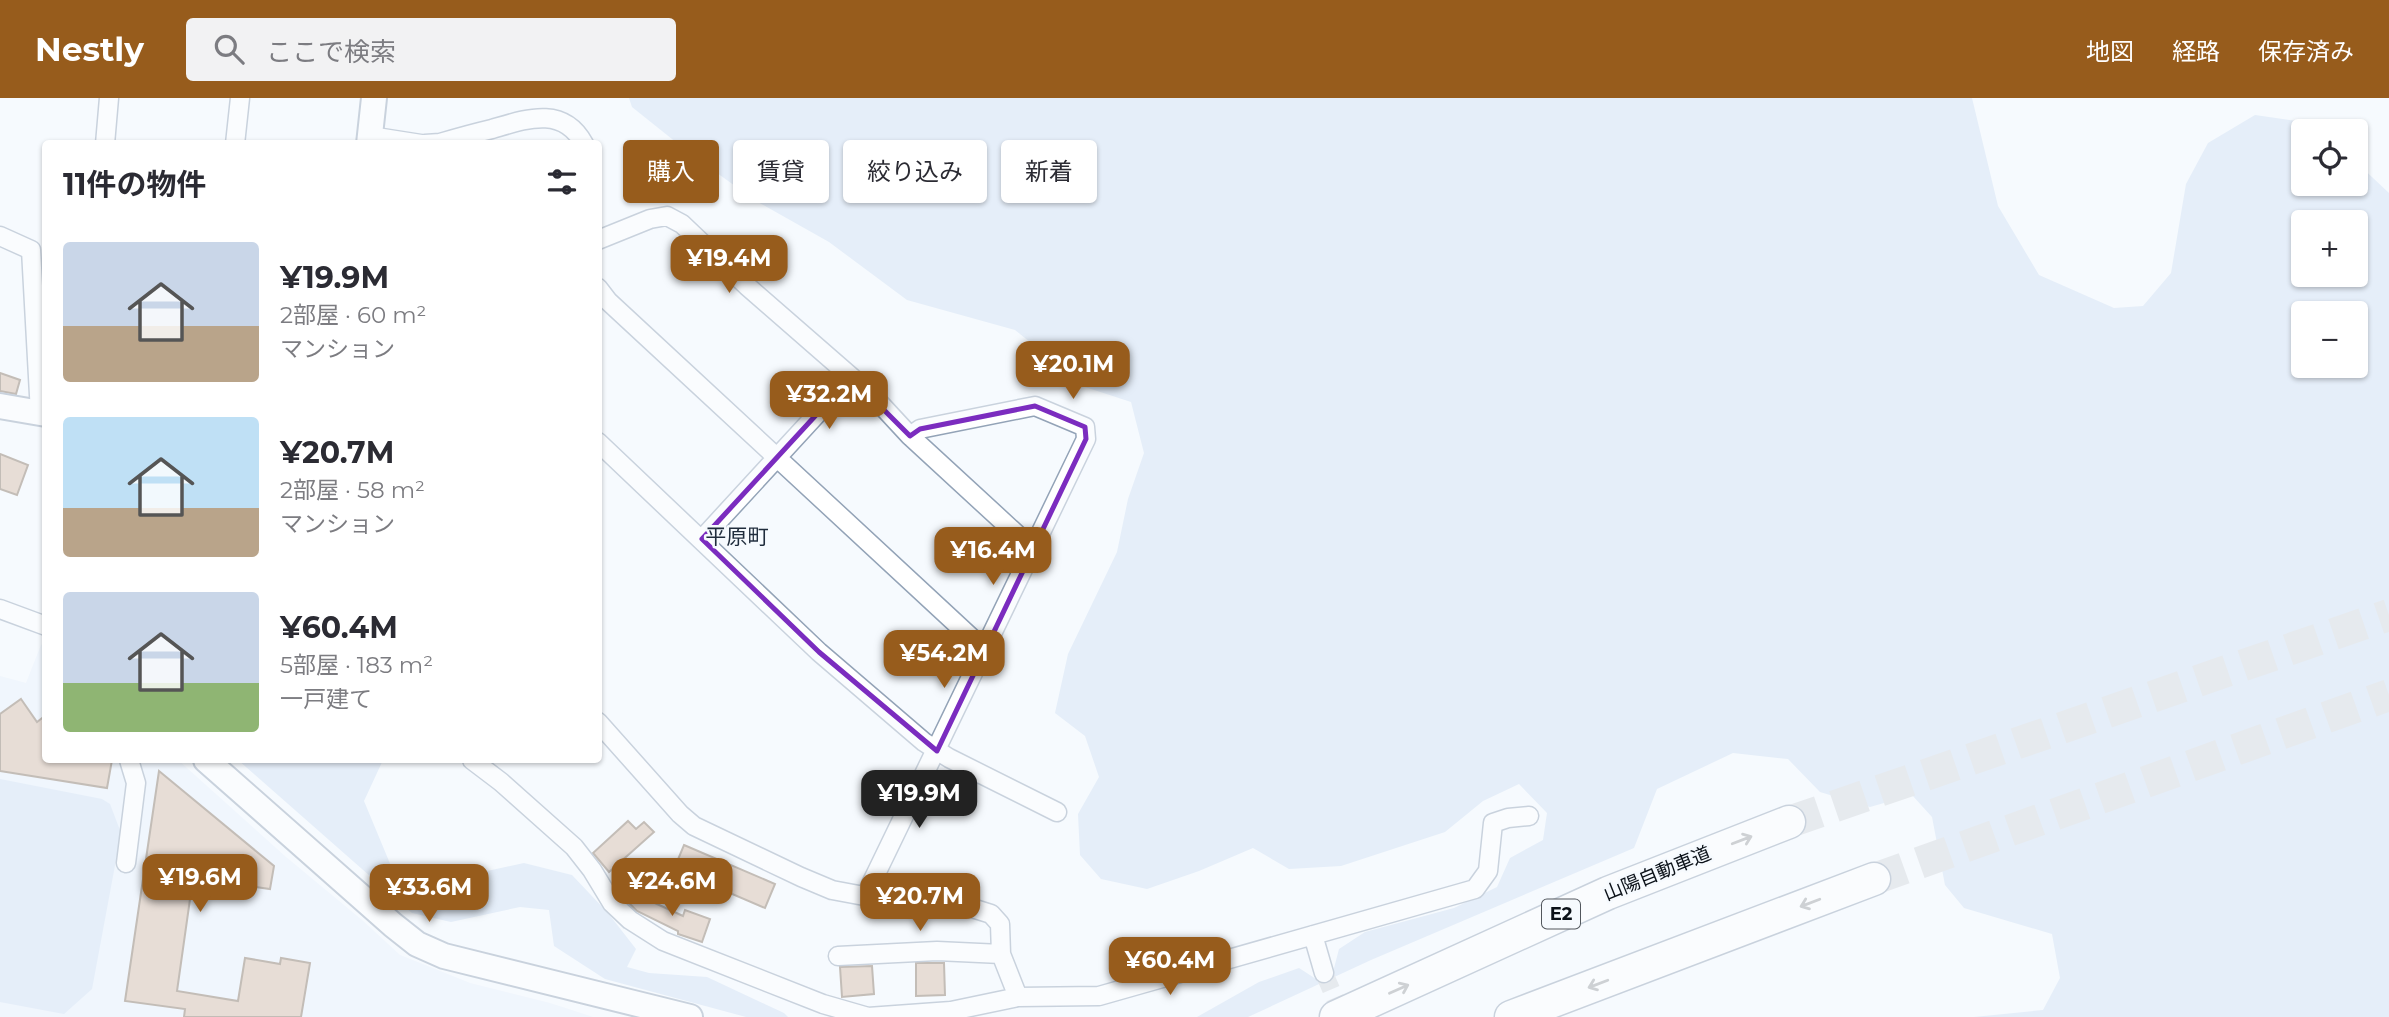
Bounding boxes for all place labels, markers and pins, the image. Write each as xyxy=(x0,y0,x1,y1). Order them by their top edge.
pin: ¥19.4M xyxy=(672,236,786,295)
pin: ¥20.1M xyxy=(1016,342,1130,401)
pin: ¥32.2M xyxy=(772,372,886,431)
pin: ¥16.4M xyxy=(936,528,1050,587)
pin: ¥54.2M xyxy=(887,630,1001,690)
pin: ¥19.9M xyxy=(862,770,976,830)
pin: ¥19.6M xyxy=(143,854,257,914)
pin: ¥24.6M xyxy=(615,858,729,918)
pin: ¥33.6M xyxy=(372,864,486,924)
pin: ¥20.7M xyxy=(863,874,977,933)
pin: ¥60.4M xyxy=(1113,937,1227,997)

